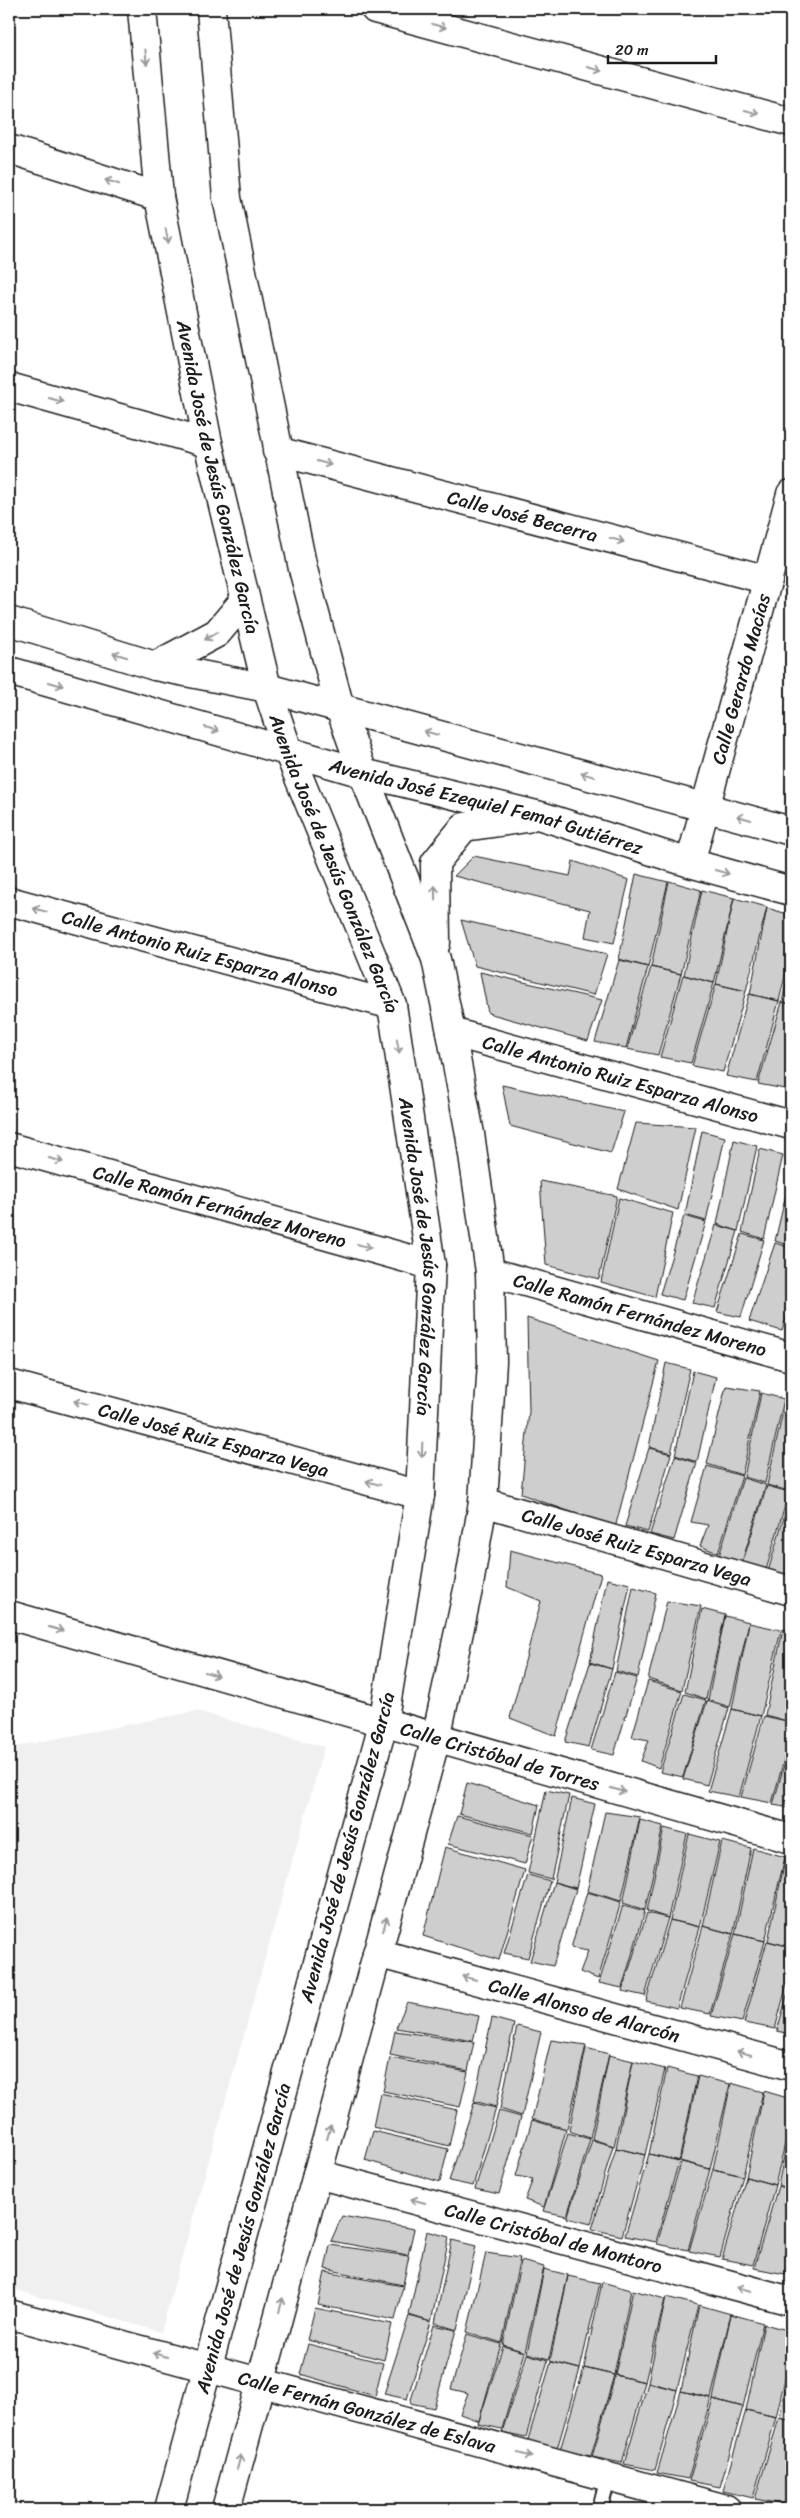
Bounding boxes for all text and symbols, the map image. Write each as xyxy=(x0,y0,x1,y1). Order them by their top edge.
one-way arrow xyxy=(430,22,446,31)
scale bar xyxy=(608,32,715,64)
text: 20 m xyxy=(615,37,649,63)
one-way arrow xyxy=(142,49,151,65)
one-way arrow xyxy=(587,65,603,74)
one-way arrow xyxy=(744,107,760,117)
one-way arrow xyxy=(105,177,121,186)
one-way arrow xyxy=(162,228,172,244)
street label: Avenida José de Jesús González García xyxy=(167,316,270,638)
one-way arrow xyxy=(47,396,63,406)
one-way arrow xyxy=(316,459,332,469)
street label: Calle José Becerra xyxy=(444,480,602,551)
one-way arrow xyxy=(608,536,624,545)
street label: Calle Gerardo Macías xyxy=(701,589,780,768)
one-way arrow xyxy=(204,631,218,641)
one-way arrow xyxy=(113,650,129,660)
one-way arrow xyxy=(47,680,63,690)
street label: Avenida José de Jesús González García xyxy=(260,708,410,1016)
one-way arrow xyxy=(203,725,219,735)
one-way arrow xyxy=(423,727,439,737)
street label: Avenida José Ezequiel Femat Gutiérrez xyxy=(325,747,648,864)
one-way arrow xyxy=(580,770,596,779)
one-way arrow xyxy=(737,813,753,823)
one-way arrow xyxy=(714,867,730,877)
one-way arrow xyxy=(430,885,440,902)
street label: Calle Antonio Ruiz Esparza Alonso xyxy=(58,900,342,1006)
one-way arrow xyxy=(33,904,49,914)
street label: Calle Antonio Ruiz Esparza Alonso xyxy=(479,1025,763,1132)
one-way arrow xyxy=(393,1037,403,1053)
street label: Avenida José de Jesús González García xyxy=(389,1094,448,1417)
street label: Calle Ramón Fernández Moreno xyxy=(89,1155,351,1257)
one-way arrow xyxy=(47,1156,63,1165)
one-way arrow xyxy=(355,1242,371,1252)
street label: Calle Ramón Fernández Moreno xyxy=(510,1263,771,1366)
street label: Calle José Ruiz Esparza Vega xyxy=(95,1392,333,1486)
one-way arrow xyxy=(73,1398,89,1408)
one-way arrow xyxy=(417,1442,427,1458)
one-way arrow xyxy=(365,1477,381,1487)
street label: Calle José Ruiz Esparza Vega xyxy=(518,1498,756,1595)
one-way arrow xyxy=(47,1624,63,1634)
one-way arrow xyxy=(203,1669,219,1679)
street label: Avenida José de Jesús González García xyxy=(289,1688,405,2007)
street label: Calle Cristóbal de Torres xyxy=(397,1712,604,1800)
one-way arrow xyxy=(609,1786,625,1795)
one-way arrow xyxy=(381,1917,391,1933)
street label: Calle Alonso de Alarcón xyxy=(485,1968,684,2052)
one-way arrow xyxy=(462,1973,478,1982)
one-way arrow xyxy=(737,2048,753,2058)
street label: Avenida José de Jesús González García xyxy=(185,2079,301,2398)
one-way arrow xyxy=(324,2124,334,2140)
street label: Calle Cristóbal de Montoro xyxy=(441,2192,666,2282)
one-way arrow xyxy=(411,2196,427,2205)
one-way arrow xyxy=(737,2283,753,2293)
one-way arrow xyxy=(277,2298,287,2314)
one-way arrow xyxy=(153,2350,169,2360)
street label: Calle Fernán González de Eslava xyxy=(234,2361,500,2462)
one-way arrow xyxy=(516,2450,532,2460)
one-way arrow xyxy=(234,2455,244,2471)

